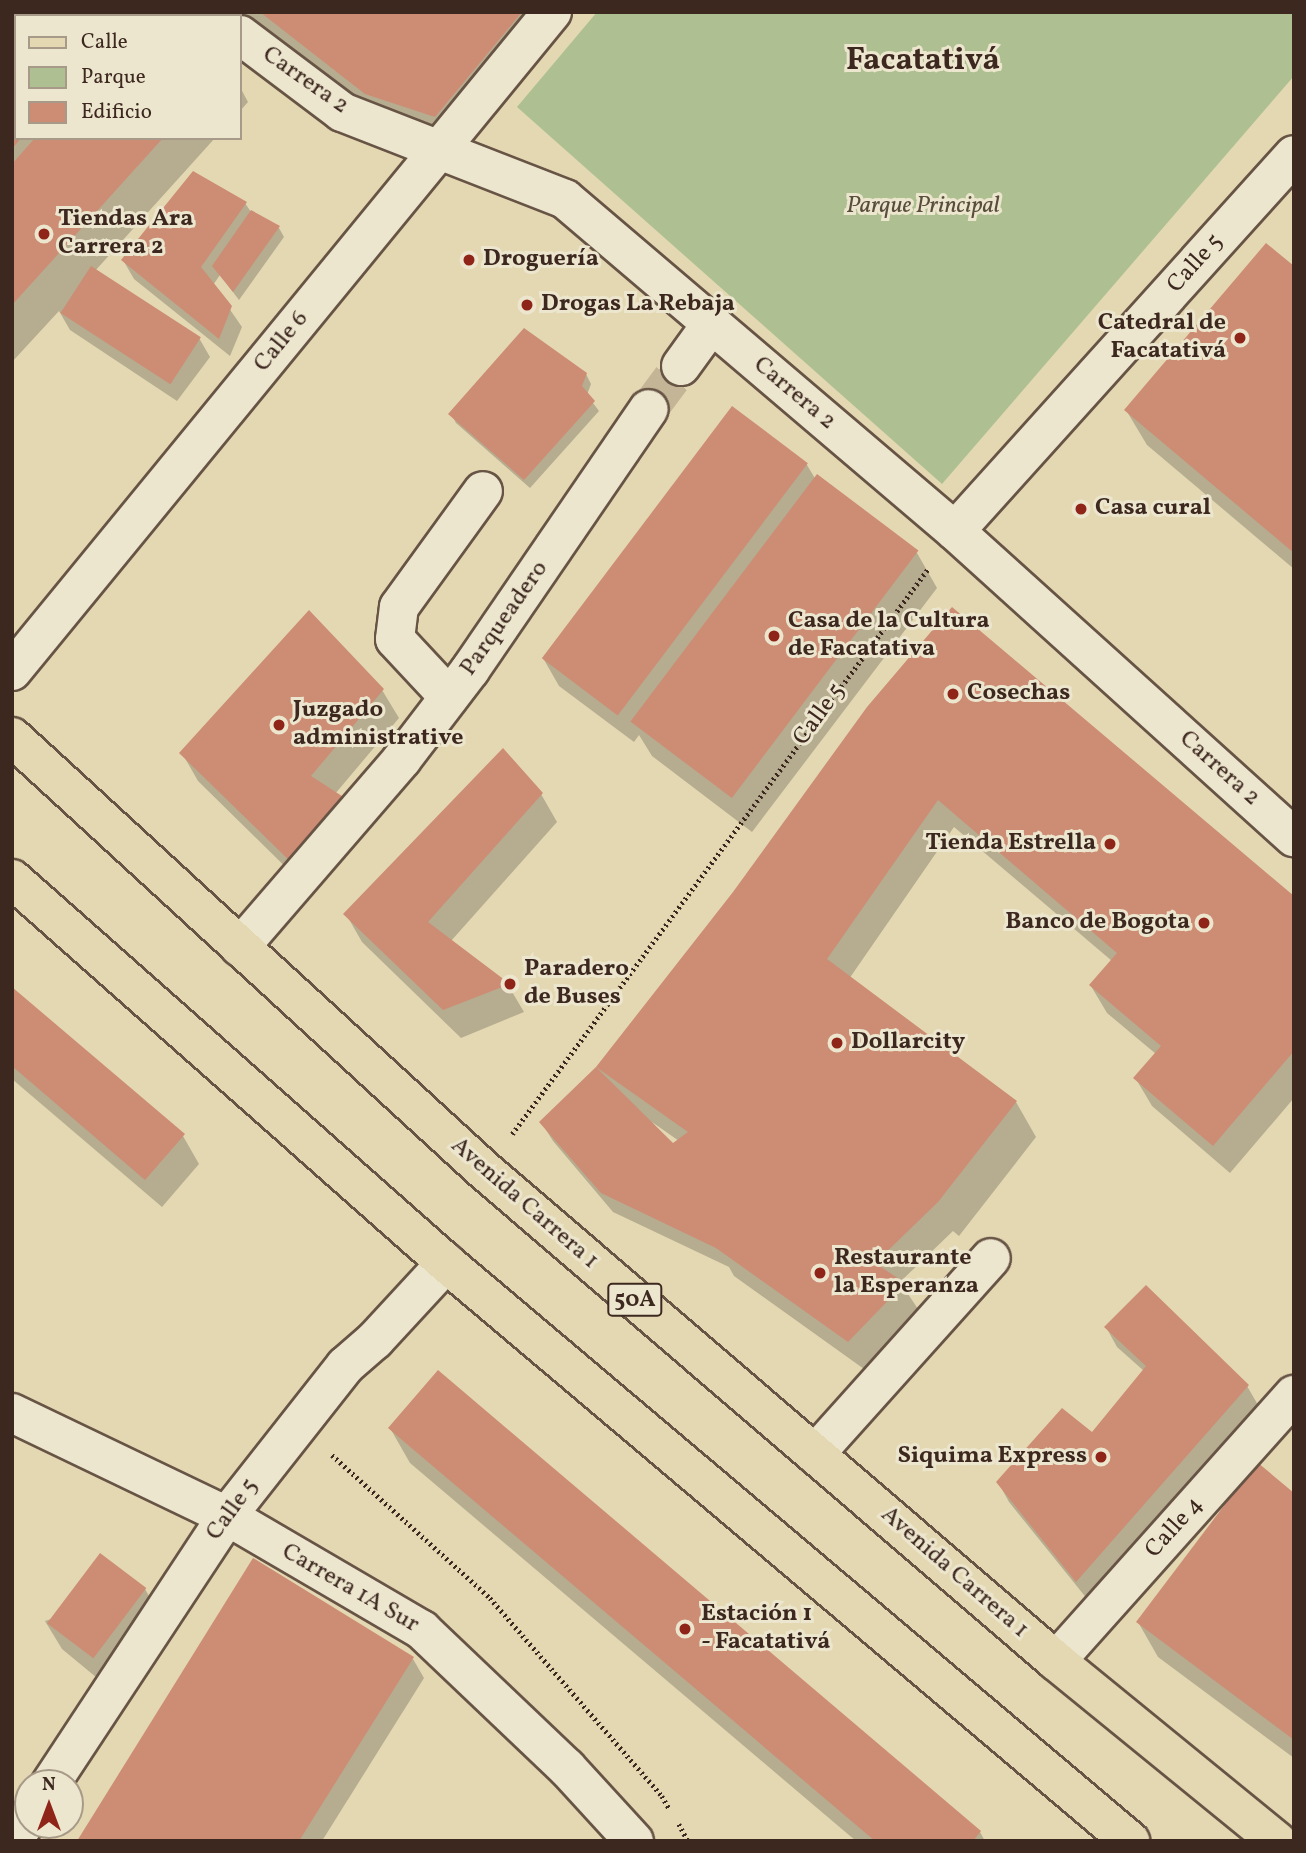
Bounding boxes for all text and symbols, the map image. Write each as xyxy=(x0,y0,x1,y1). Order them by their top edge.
legend xyxy=(14,14,242,140)
text: Calle xyxy=(81,28,128,57)
street label: Carrera 2 xyxy=(256,41,354,121)
district label: Facatativá xyxy=(846,42,1000,80)
text: Parque xyxy=(81,63,146,92)
text: Edificio xyxy=(81,98,152,127)
park label: Parque Principal xyxy=(846,193,1000,221)
place label: Tiendas Ara Carrera 2 xyxy=(58,206,193,262)
marker: Tiendas Ara Carrera 2 xyxy=(36,226,52,242)
street label: Calle 5 xyxy=(1162,228,1230,300)
place label: Droguería xyxy=(483,246,599,274)
marker: Droguería xyxy=(461,252,477,268)
place label: Drogas La Rebaja xyxy=(541,291,735,319)
marker: Drogas La Rebaja xyxy=(519,297,535,313)
street label: Calle 6 xyxy=(249,306,315,378)
place label: Catedral de Facatativá xyxy=(1098,310,1226,366)
marker: Catedral de Facatativá xyxy=(1232,330,1248,346)
street label: Carrera 2 xyxy=(747,351,841,437)
place label: Casa cural xyxy=(1095,495,1211,523)
marker: Casa cural xyxy=(1073,501,1089,517)
street label: Parqueadero xyxy=(455,556,555,682)
place label: Casa de la Cultura de Facatativa xyxy=(788,608,990,664)
marker: Casa de la Cultura de Facatativa xyxy=(766,628,782,644)
street label: Calle 5 xyxy=(788,678,852,752)
place label: Cosechas xyxy=(967,680,1070,708)
marker: Cosechas xyxy=(945,686,961,702)
place label: Juzgado administrative xyxy=(293,697,464,753)
marker: Juzgado administrative xyxy=(271,717,287,733)
street label: Carrera 2 xyxy=(1173,725,1265,813)
place label: Tienda Estrella xyxy=(925,830,1096,858)
marker: Tienda Estrella xyxy=(1102,836,1118,852)
place label: Banco de Bogota xyxy=(1005,909,1190,937)
marker: Banco de Bogota xyxy=(1196,915,1212,931)
place label: Paradero de Buses xyxy=(524,956,629,1012)
marker: Paradero de Buses xyxy=(502,976,518,992)
place label: Dollarcity xyxy=(851,1029,965,1057)
marker: Dollarcity xyxy=(829,1035,845,1051)
street label: Avenida Carrera 1 xyxy=(444,1132,604,1276)
place label: Restaurante la Esperanza xyxy=(834,1245,979,1301)
marker: Restaurante la Esperanza xyxy=(812,1265,828,1281)
road number: 50A xyxy=(607,1280,663,1320)
place label: Siquima Express xyxy=(897,1443,1087,1471)
marker: Siquima Express xyxy=(1093,1449,1109,1465)
street label: Calle 5 xyxy=(201,1473,265,1547)
street label: Calle 4 xyxy=(1140,1491,1210,1565)
street label: Avenida Carrera 1 xyxy=(874,1501,1034,1645)
street label: Carrera 1A Sur xyxy=(276,1538,424,1640)
place label: Estación 1 - Facatativá xyxy=(701,1601,831,1657)
marker: Estación 1 - Facatativá xyxy=(675,1619,695,1639)
north arrow xyxy=(14,1769,84,1839)
text: N xyxy=(42,1772,56,1798)

